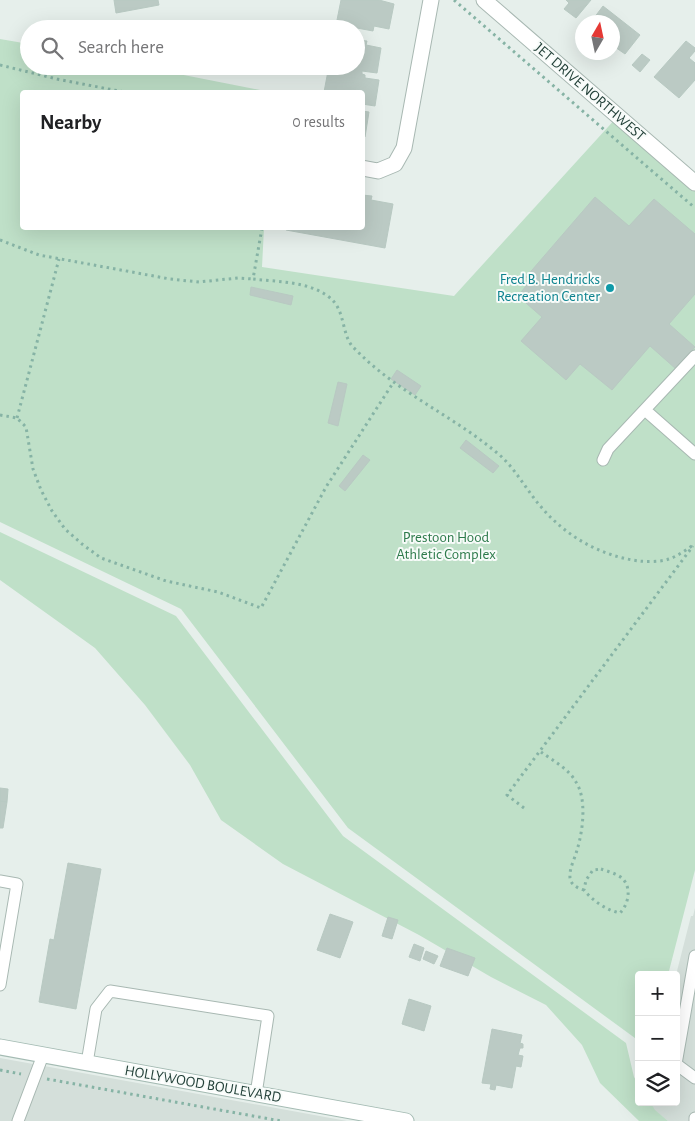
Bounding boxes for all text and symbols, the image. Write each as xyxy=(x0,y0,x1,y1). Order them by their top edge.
north arrow xyxy=(575,15,620,60)
search box xyxy=(20,20,365,75)
icon: search xyxy=(38,34,66,62)
text: Search here xyxy=(78,38,164,57)
street label: JET DRIVE NORTHWEST xyxy=(532,40,649,144)
text: Nearby xyxy=(40,112,101,133)
text: 0 results xyxy=(292,114,345,130)
place label: Fred B. Hendricks Recreation Center xyxy=(497,272,600,304)
marker: Fred B. Hendricks Recreation Center xyxy=(604,282,616,294)
park label: Prestoon Hood Athletic Complex xyxy=(396,530,496,562)
map controls xyxy=(635,971,680,1106)
button: + xyxy=(635,971,680,1016)
button: − xyxy=(635,1016,680,1061)
button: layers xyxy=(635,1061,680,1106)
street label: HOLLYWOOD BOULEVARD xyxy=(124,1063,283,1105)

